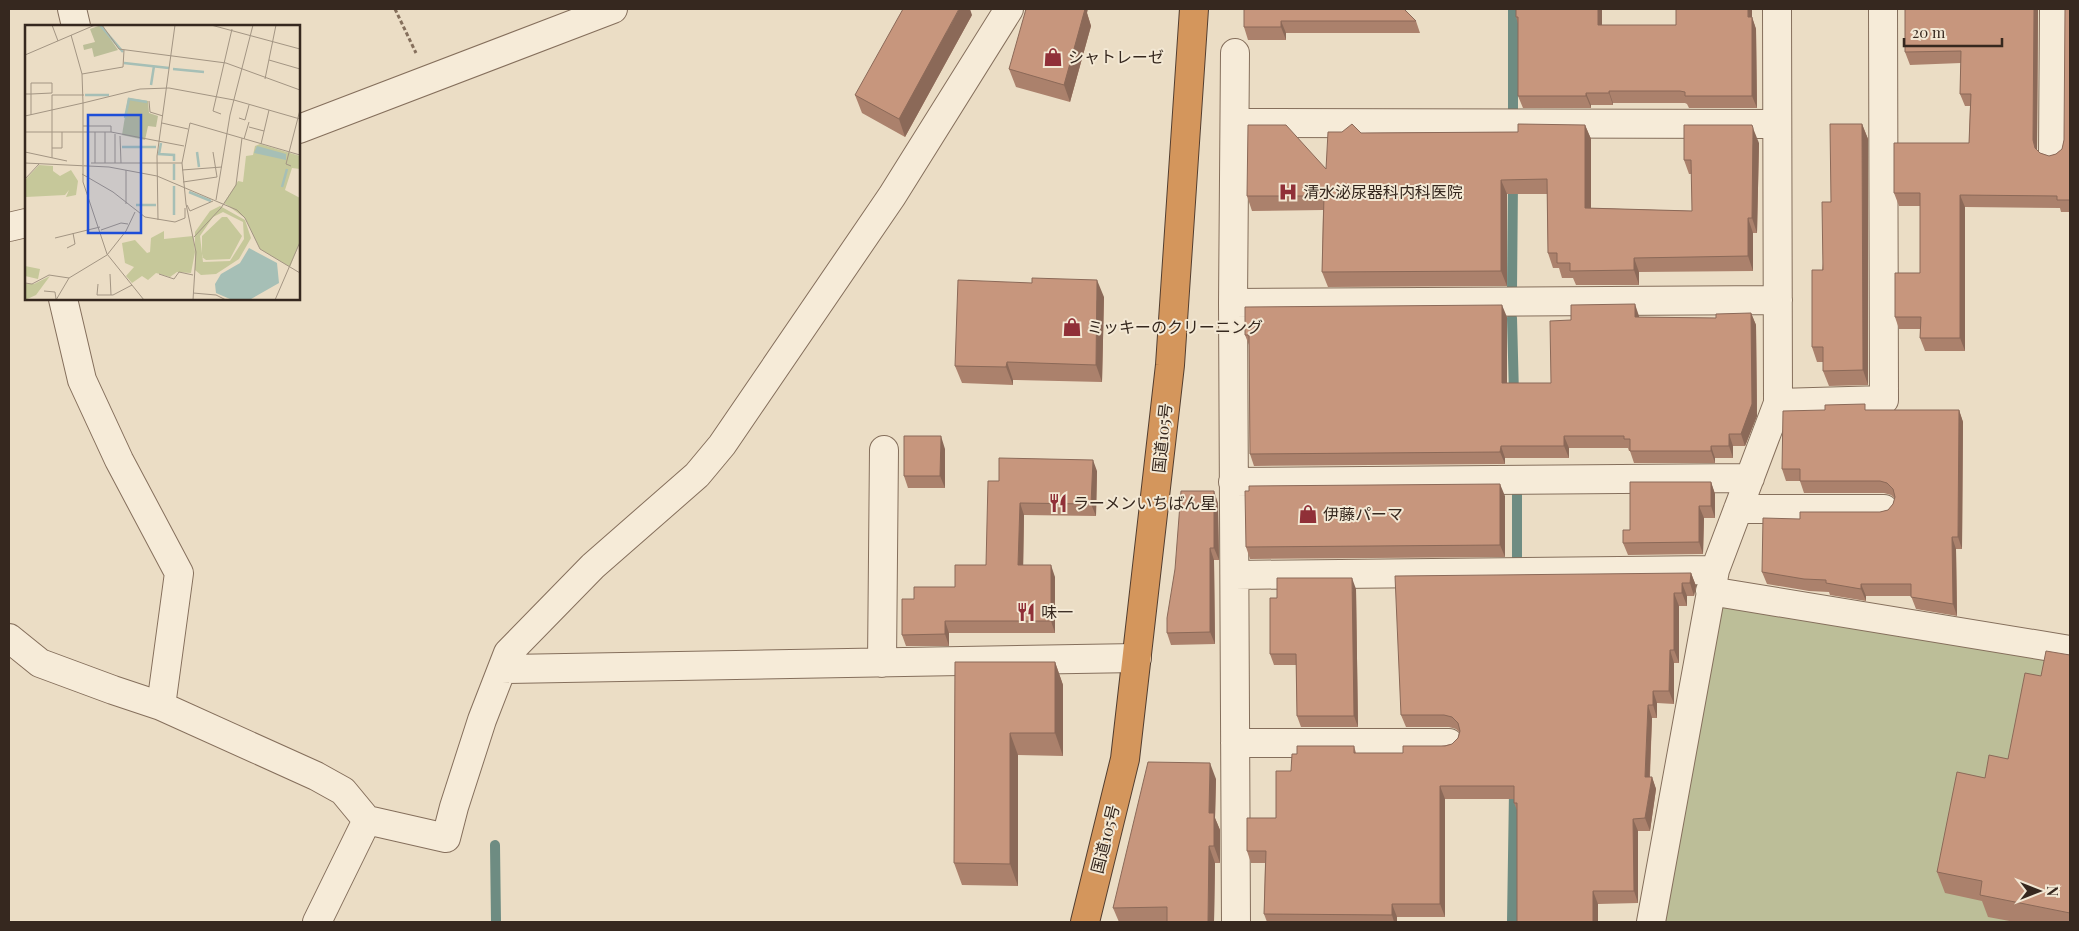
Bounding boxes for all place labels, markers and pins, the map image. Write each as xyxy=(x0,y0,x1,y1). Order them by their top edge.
shop icon: シャトレーゼ xyxy=(1042,46,1064,68)
place label: シャトレーゼ xyxy=(1068,46,1164,67)
hospital icon: 清水泌尿器科内科医院 xyxy=(1277,181,1299,203)
place label: 清水泌尿器科内科医院 xyxy=(1303,181,1463,202)
shop icon: ミッキーのクリーニング xyxy=(1061,316,1083,338)
place label: ミッキーのクリーニング xyxy=(1087,316,1263,337)
restaurant icon: ラーメンいちばん星 xyxy=(1047,492,1069,514)
place label: ラーメンいちばん星 xyxy=(1073,492,1216,513)
shop icon: 伊藤パーマ xyxy=(1297,503,1319,525)
place label: 伊藤パーマ xyxy=(1323,503,1403,524)
restaurant icon: 味一 xyxy=(1015,601,1037,623)
place label: 味一 xyxy=(1041,601,1073,622)

